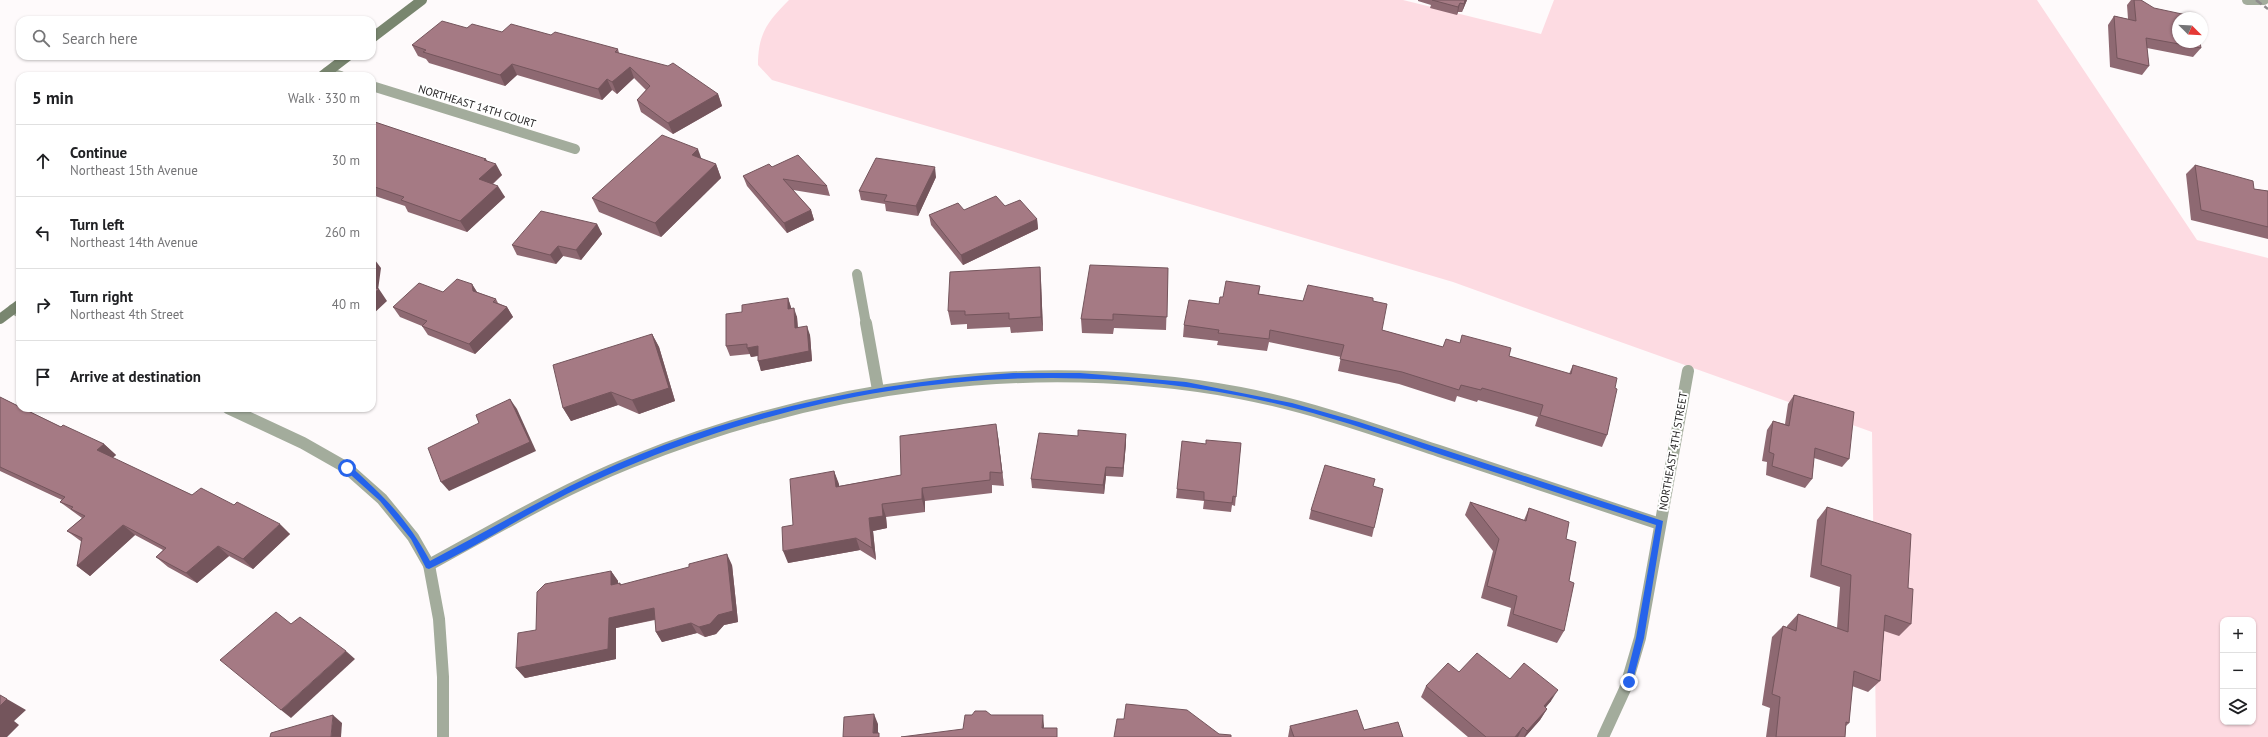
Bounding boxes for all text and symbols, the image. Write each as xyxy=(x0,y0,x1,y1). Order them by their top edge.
north arrow xyxy=(2172,12,2208,48)
search box xyxy=(16,16,376,60)
icon: search xyxy=(30,27,52,49)
text: Search here xyxy=(62,29,138,48)
street label: NORTHEAST 14TH COURT xyxy=(417,81,537,131)
text: 5 min xyxy=(32,87,73,109)
text: Walk · 330 m xyxy=(288,90,360,107)
text: Continue xyxy=(70,143,127,162)
icon: ahead xyxy=(32,150,54,172)
text: 30 m xyxy=(332,152,360,169)
text: Northeast 15th Avenue xyxy=(70,162,198,179)
text: Turn left xyxy=(70,215,124,234)
icon: left xyxy=(32,222,54,244)
text: 260 m xyxy=(325,224,360,241)
text: Northeast 14th Avenue xyxy=(70,234,198,251)
text: Turn right xyxy=(70,287,133,306)
icon: right xyxy=(32,294,54,316)
text: 40 m xyxy=(332,296,360,313)
text: Northeast 4th Street xyxy=(70,306,184,323)
icon: arrive xyxy=(32,366,54,388)
text: Arrive at destination xyxy=(70,367,201,386)
street label: NORTHEAST 4TH STREET xyxy=(1656,391,1690,511)
route start xyxy=(338,459,356,477)
map controls xyxy=(2220,617,2256,725)
button: + xyxy=(2220,617,2256,653)
button: − xyxy=(2220,653,2256,689)
route end xyxy=(1620,673,1638,691)
button: layers xyxy=(2220,689,2256,725)

